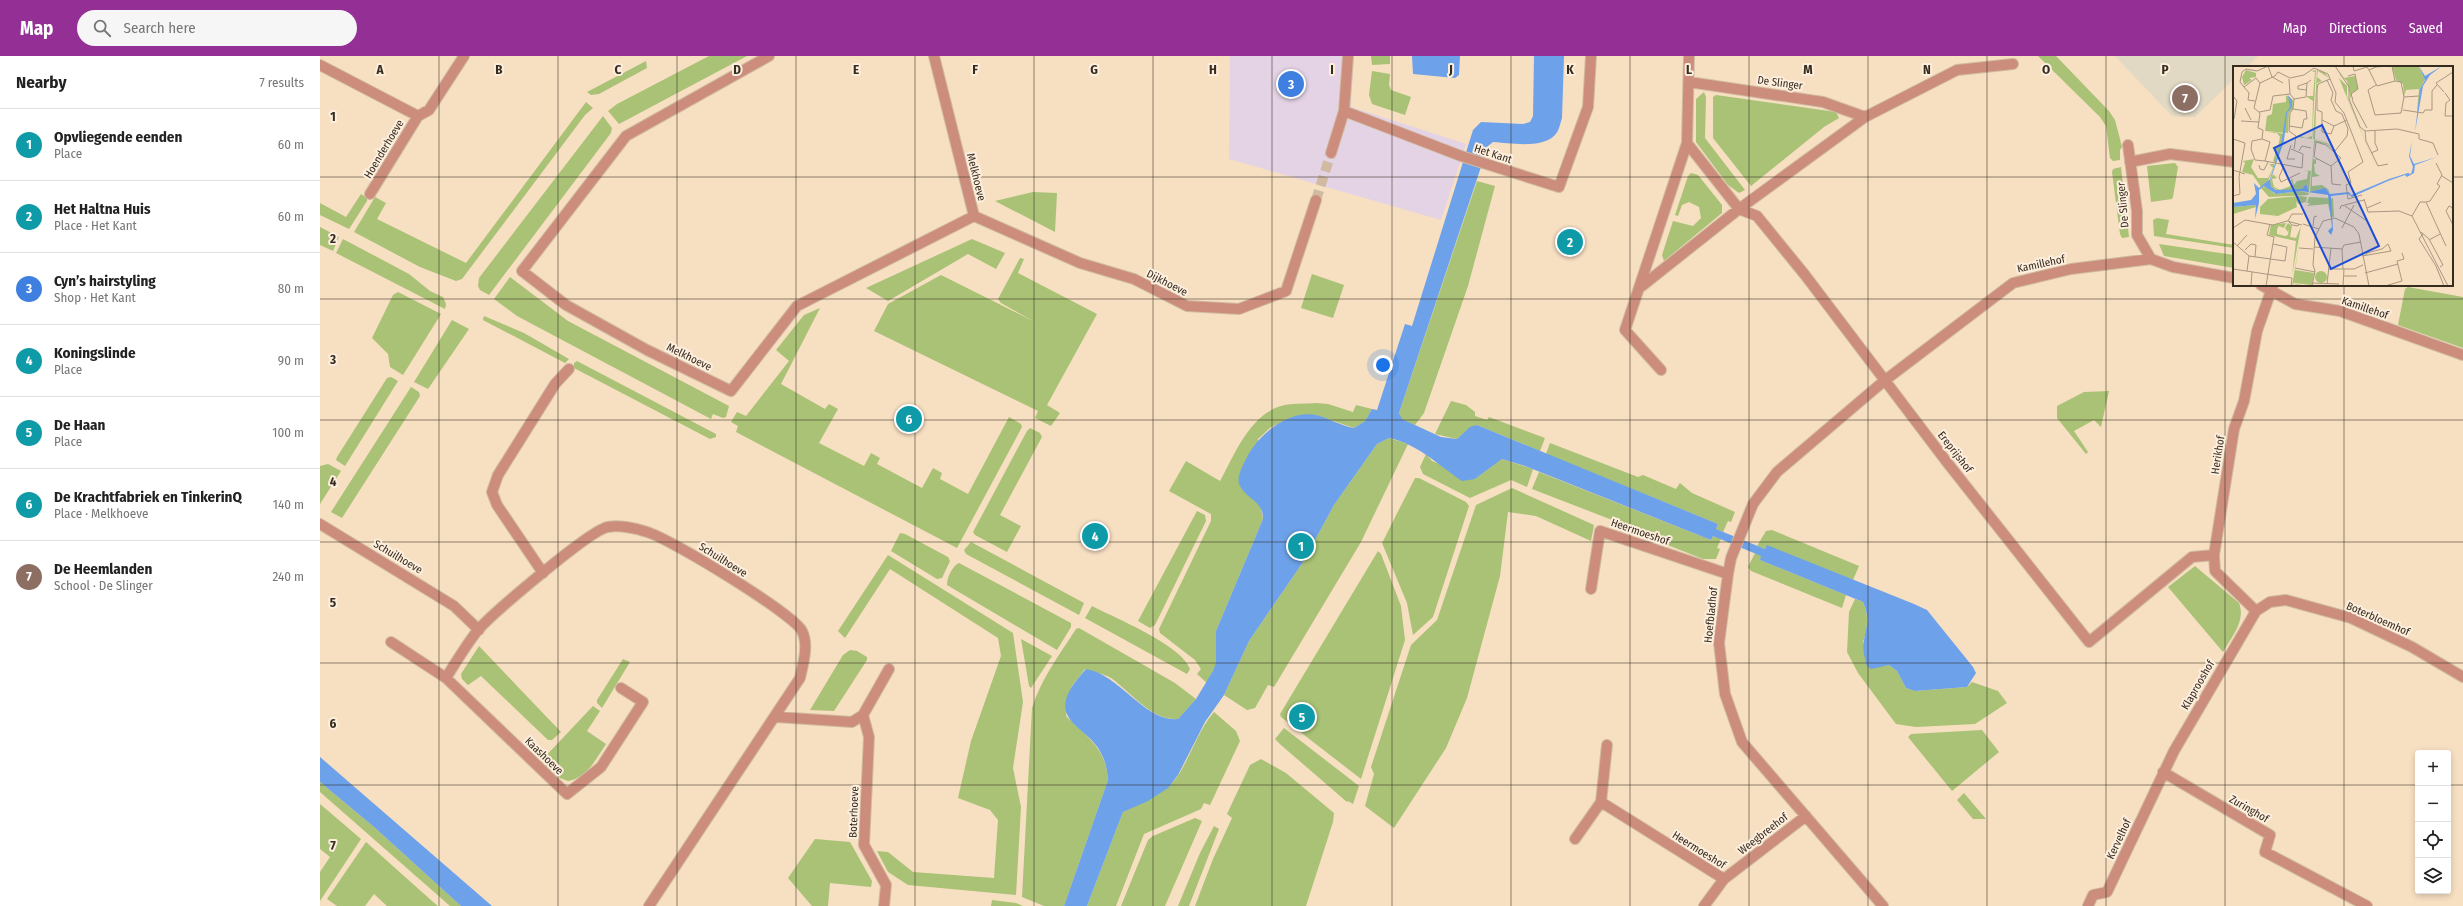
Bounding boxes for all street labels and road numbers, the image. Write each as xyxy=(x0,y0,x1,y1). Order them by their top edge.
street label: De Slinger xyxy=(1757,73,1804,93)
street label: Hoenderhoeve xyxy=(361,117,407,181)
street label: Het Kant xyxy=(1473,142,1514,166)
street label: Melkhoeve xyxy=(964,152,988,202)
street label: De Slinger xyxy=(2115,182,2131,228)
street label: Kamillehof xyxy=(2016,252,2067,275)
street label: Dijkhoeve xyxy=(1144,267,1190,299)
street label: Kamillehof xyxy=(2340,294,2391,322)
street label: Melkhoeve xyxy=(664,341,714,373)
street label: Ereprijshof xyxy=(1935,429,1976,476)
street label: Herikhof xyxy=(2209,434,2228,475)
street label: Heermoeshof xyxy=(1609,516,1671,548)
street label: Schuilhoeve xyxy=(371,537,425,577)
street label: Schuilhoeve xyxy=(696,540,750,580)
street label: Hoefbladhof xyxy=(1702,586,1720,644)
street label: Boterbloemhof xyxy=(2344,599,2412,639)
street label: Klaprooshof xyxy=(2179,658,2218,712)
street label: Kaashoeve xyxy=(522,735,566,777)
street label: Boterhoeve xyxy=(847,786,861,838)
street label: Zuringhof xyxy=(2227,793,2272,826)
street label: Weegbreehof xyxy=(1736,810,1791,857)
street label: Kervelhof xyxy=(2104,816,2134,861)
street label: Heermoeshof xyxy=(1670,828,1729,872)

